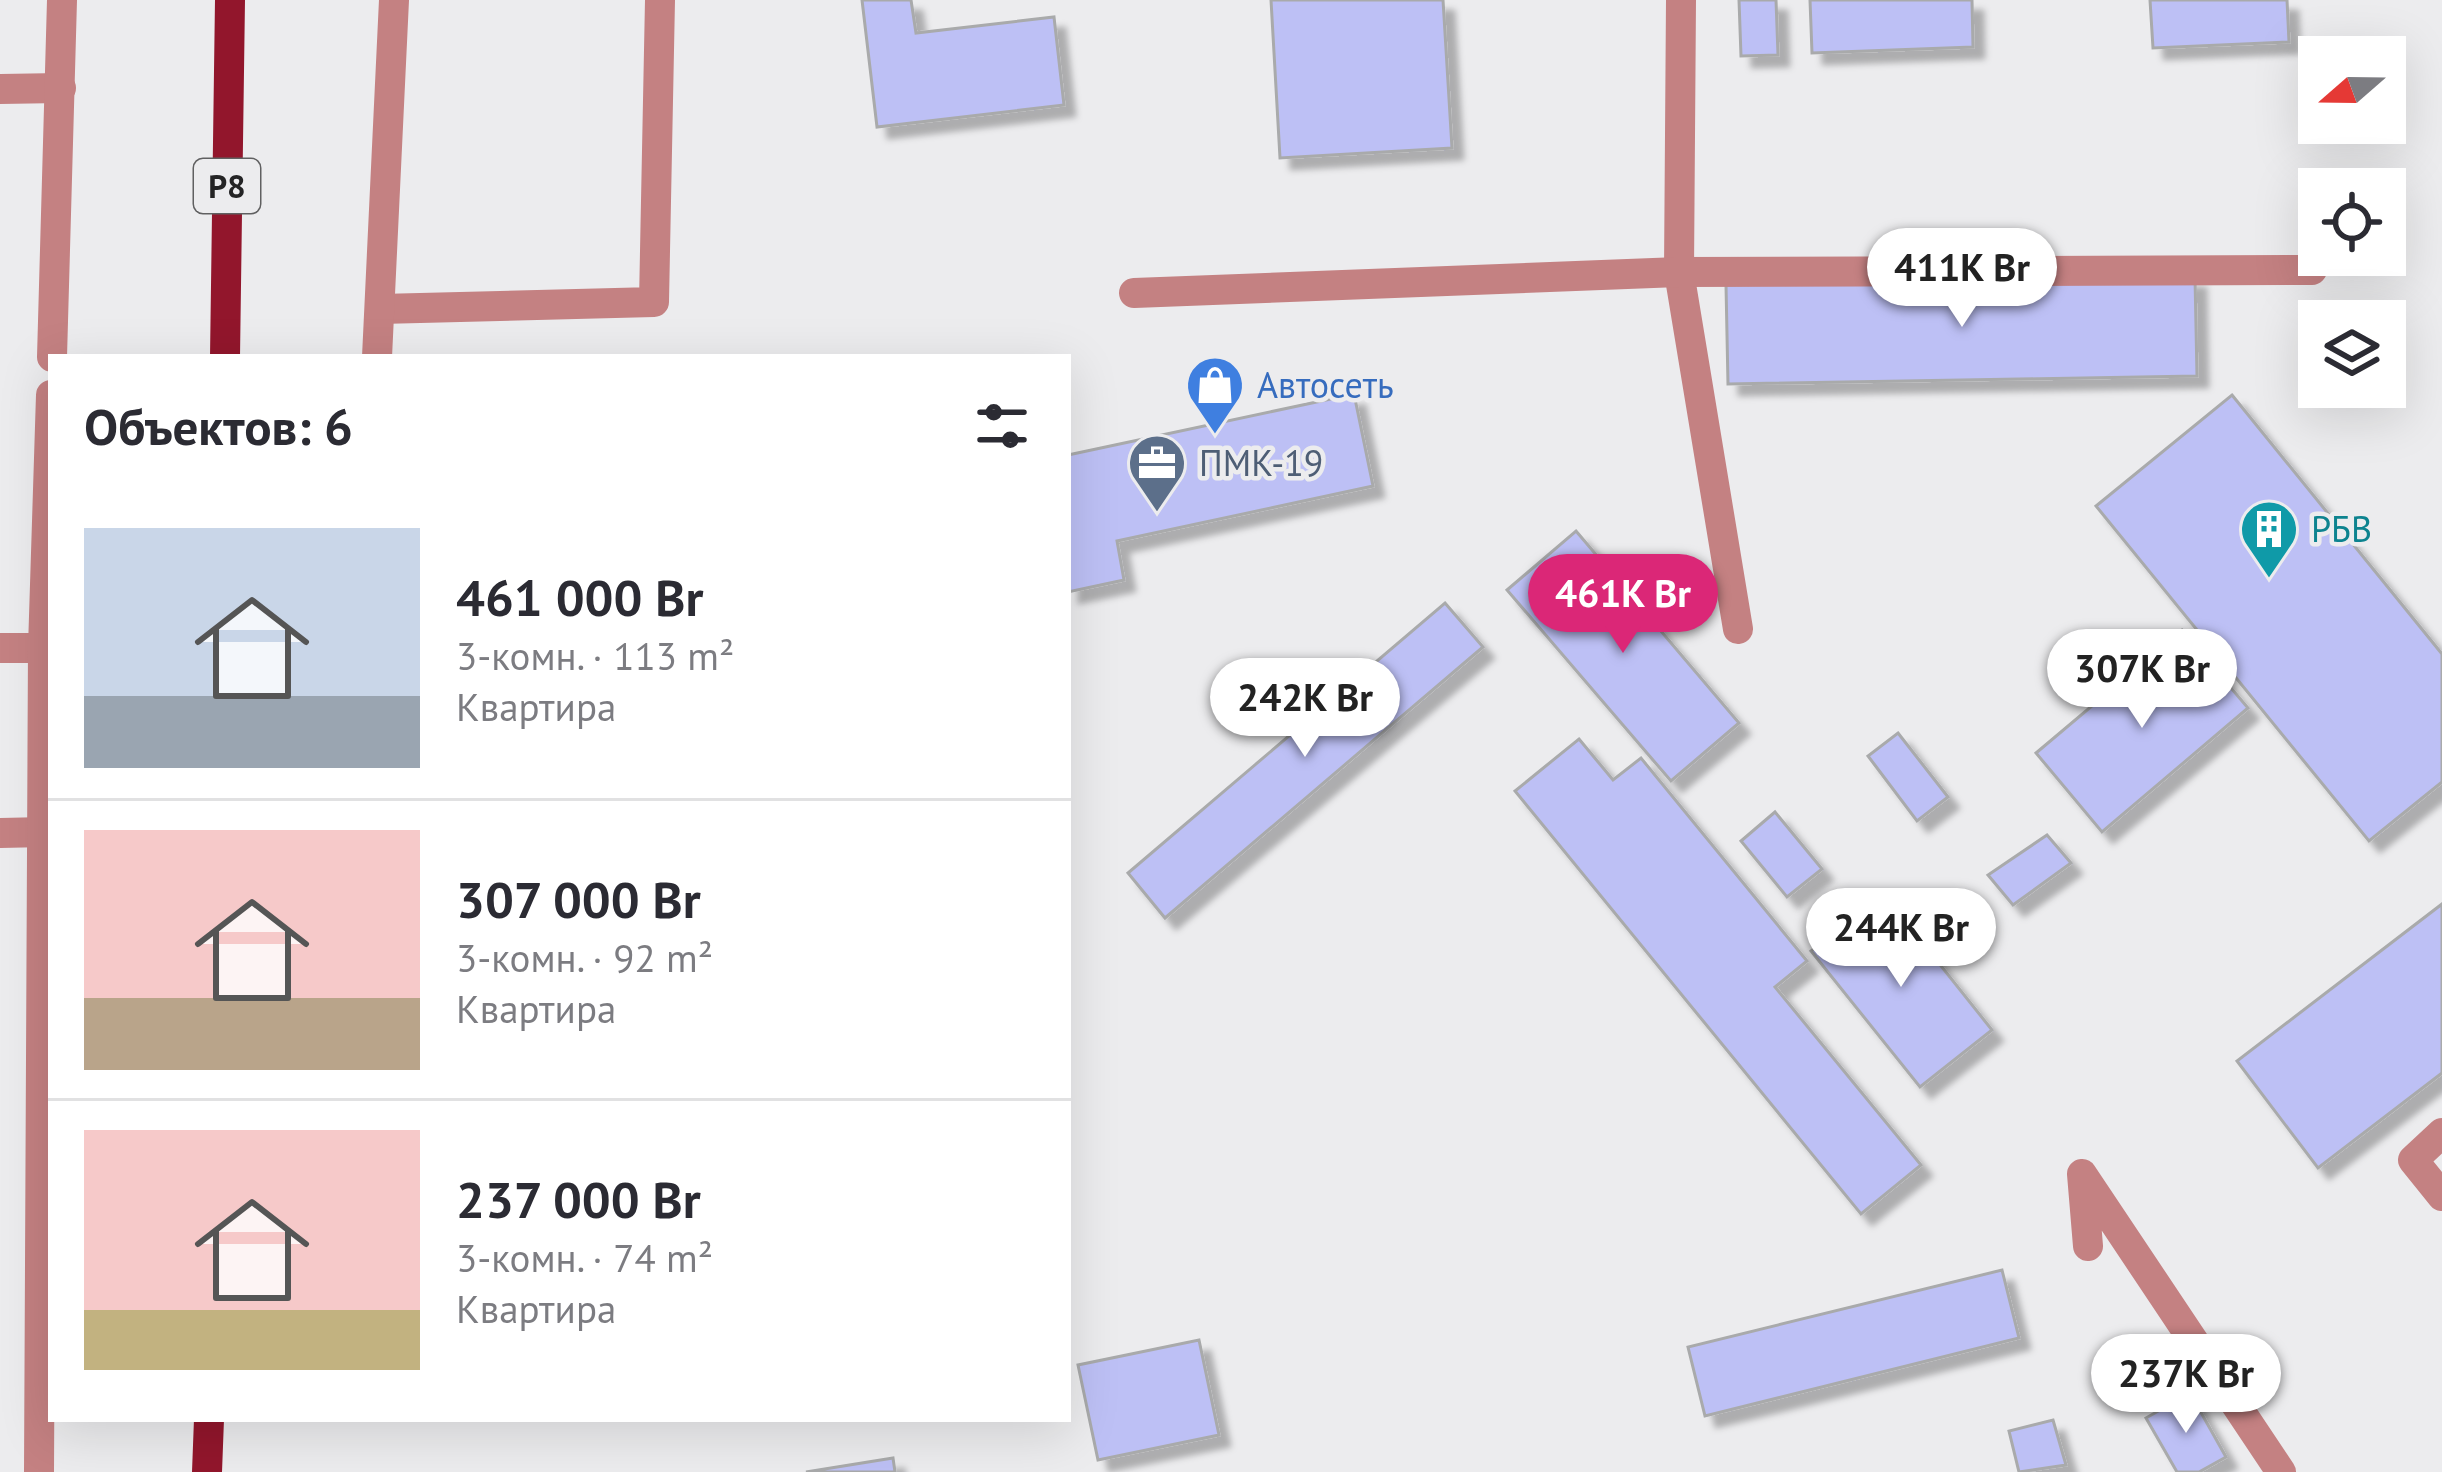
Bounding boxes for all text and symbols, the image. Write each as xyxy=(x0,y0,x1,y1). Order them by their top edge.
north arrow xyxy=(2298,36,2406,144)
map controls xyxy=(2298,36,2406,408)
road number: Р8 xyxy=(194,159,260,213)
button: locate xyxy=(2298,168,2406,276)
pin: 411K Br xyxy=(1851,228,2073,330)
text: 411K Br xyxy=(1894,241,2030,292)
button: layers xyxy=(2298,300,2406,408)
shop icon: Автосеть xyxy=(1184,354,1246,436)
place label: Автосеть xyxy=(1257,361,1394,408)
text: Объектов: 6 xyxy=(84,393,353,459)
icon: filters xyxy=(969,393,1035,459)
office icon: ПМК-19 xyxy=(1126,432,1188,514)
place label: ПМК-19 xyxy=(1199,439,1324,486)
building icon: РБВ xyxy=(2238,498,2300,580)
place label: РБВ xyxy=(2311,505,2372,552)
pin: 461K Br xyxy=(1512,554,1734,656)
text: 461 000 Br xyxy=(456,564,703,630)
text: 461K Br xyxy=(1555,567,1691,618)
icon: home xyxy=(180,576,324,720)
pin: 307K Br xyxy=(2031,629,2253,731)
text: 3-комн. · 113 m² xyxy=(456,630,734,681)
text: 307K Br xyxy=(2074,642,2210,693)
pin: 242K Br xyxy=(1194,658,1416,760)
text: 242K Br xyxy=(1237,671,1373,722)
text: Квартира xyxy=(456,681,616,732)
text: 307 000 Br xyxy=(456,866,701,932)
icon: home xyxy=(180,878,324,1022)
pin: 244K Br xyxy=(1790,888,2012,990)
text: 244K Br xyxy=(1833,901,1969,952)
text: 3-комн. · 92 m² xyxy=(456,932,713,983)
text: Квартира xyxy=(456,983,616,1034)
text: 237 000 Br xyxy=(456,1166,701,1232)
icon: home xyxy=(180,1178,324,1322)
text: 3-комн. · 74 m² xyxy=(456,1232,713,1283)
text: Квартира xyxy=(456,1283,616,1334)
pin: 237K Br xyxy=(2075,1334,2297,1436)
text: 237K Br xyxy=(2118,1347,2254,1398)

